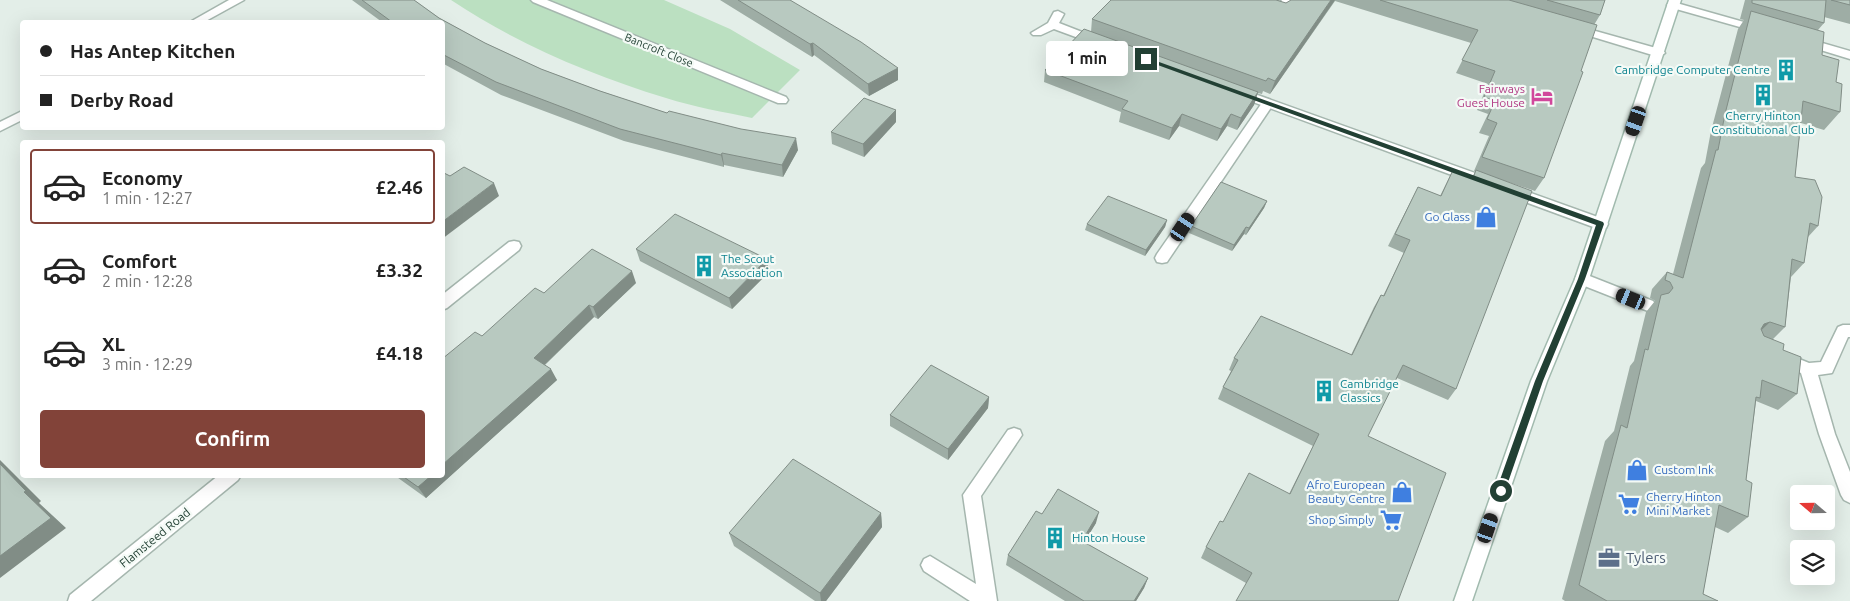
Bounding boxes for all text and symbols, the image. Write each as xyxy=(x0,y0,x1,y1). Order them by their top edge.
street label: Bancroft Close xyxy=(623,31,695,69)
text: Has Antep Kitchen xyxy=(70,40,235,62)
callout: 1 min xyxy=(1046,42,1128,76)
route end xyxy=(1135,48,1157,70)
text: 1 min xyxy=(1067,49,1107,67)
building icon: Cambridge Computer Centre xyxy=(1773,57,1799,83)
place label: Cambridge Computer Centre xyxy=(1614,63,1770,76)
place label: Fairways Guest House xyxy=(1457,82,1525,109)
building icon: Cherry Hinton Constitutional Club xyxy=(1750,82,1776,108)
hotel icon: Fairways Guest House xyxy=(1529,83,1555,109)
text: Derby Road xyxy=(70,89,174,111)
car xyxy=(1624,104,1647,138)
place label: Cherry Hinton Constitutional Club xyxy=(1711,109,1815,136)
icon: car xyxy=(42,164,87,209)
text: Economy xyxy=(102,167,183,189)
text: £2.46 xyxy=(375,176,423,198)
text: 1 min · 12:27 xyxy=(102,189,193,207)
shop icon: Go Glass xyxy=(1473,204,1499,230)
car xyxy=(1168,210,1197,244)
place label: Go Glass xyxy=(1425,210,1470,223)
icon: car xyxy=(42,247,87,292)
text: Comfort xyxy=(102,250,177,272)
place label: The Scout Association xyxy=(721,252,783,279)
building icon: The Scout Association xyxy=(691,253,717,279)
text: £3.32 xyxy=(375,259,423,281)
text: 2 min · 12:28 xyxy=(102,272,193,290)
car xyxy=(1614,286,1647,312)
icon: car xyxy=(42,330,87,375)
text: XL xyxy=(102,333,125,355)
text: £4.18 xyxy=(375,342,423,364)
text: 3 min · 12:29 xyxy=(102,355,193,373)
place label: Cambridge Classics xyxy=(1340,377,1399,404)
building icon: Cambridge Classics xyxy=(1311,378,1337,404)
button: Confirm xyxy=(40,410,425,468)
shop icon: Custom Ink xyxy=(1624,457,1650,483)
place label: Custom Ink xyxy=(1654,463,1714,476)
place label: Afro European Beauty Centre xyxy=(1307,478,1385,505)
shop icon: Afro European Beauty Centre xyxy=(1389,479,1415,505)
route start xyxy=(1490,480,1512,502)
north arrow xyxy=(1790,485,1835,530)
map controls xyxy=(1790,485,1835,585)
place label: Cherry Hinton Mini Market xyxy=(1646,490,1721,517)
supermarket icon: Cherry Hinton Mini Market xyxy=(1616,491,1642,517)
street label: Flamsteed Road xyxy=(117,505,192,570)
supermarket icon: Shop Simply xyxy=(1378,507,1404,533)
car xyxy=(1476,511,1499,545)
place label: Shop Simply xyxy=(1309,513,1374,526)
building icon: Hinton House xyxy=(1042,525,1068,551)
place label: Hinton House xyxy=(1072,531,1146,544)
button: layers xyxy=(1790,540,1835,585)
office icon: Tylers xyxy=(1596,545,1622,571)
place label: Tylers xyxy=(1626,549,1666,566)

